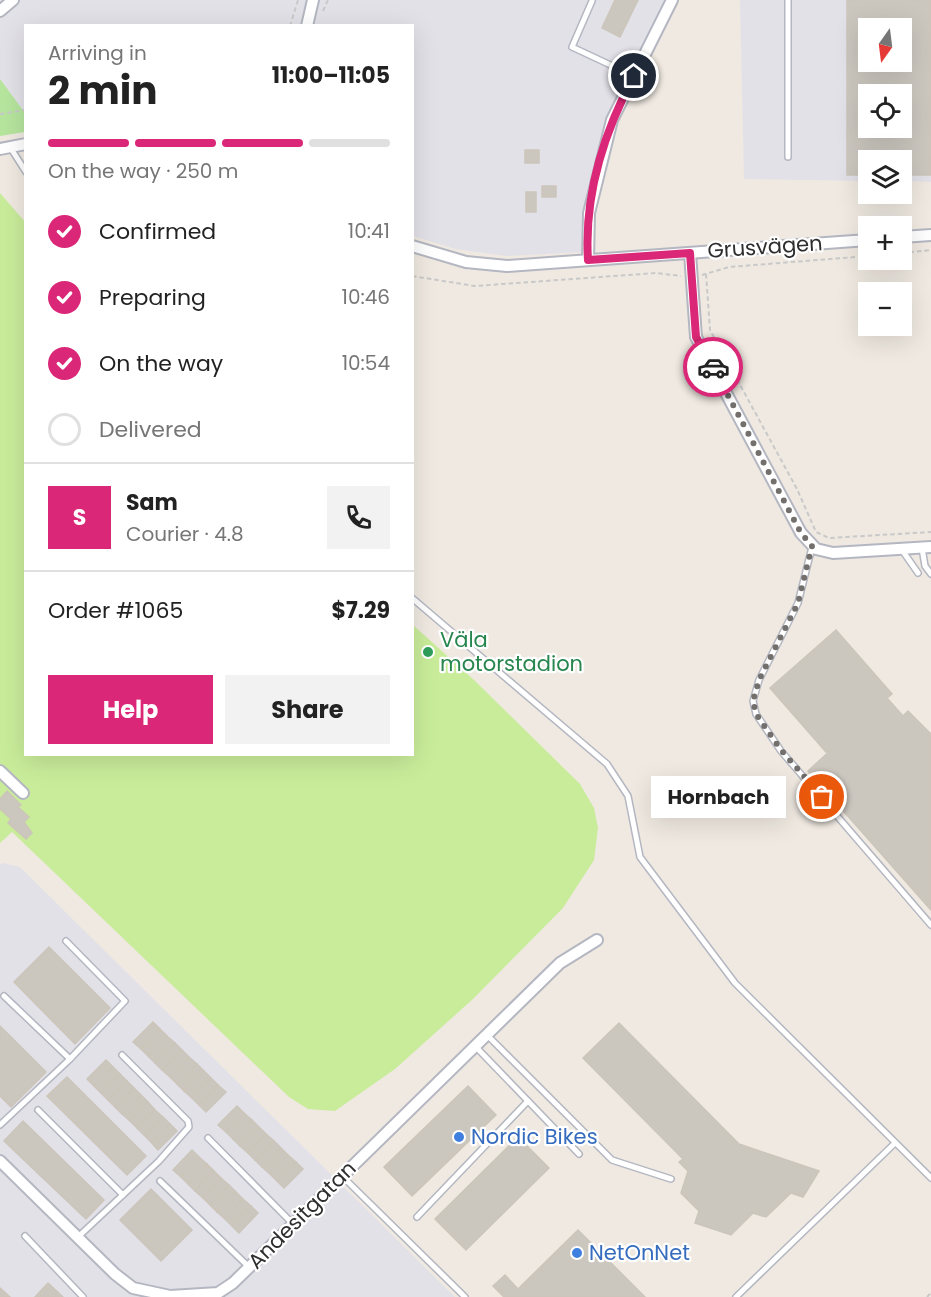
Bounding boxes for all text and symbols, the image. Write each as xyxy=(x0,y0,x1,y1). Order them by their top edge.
north arrow xyxy=(858,18,912,72)
map controls xyxy=(858,18,912,336)
text: Arriving in xyxy=(48,39,147,67)
pin xyxy=(608,50,659,101)
icon: home xyxy=(617,59,650,92)
text: 11:00–11:05 xyxy=(272,60,390,91)
text: 2 min xyxy=(48,63,158,118)
button: locate xyxy=(858,84,912,138)
button: layers xyxy=(858,150,912,204)
text: On the way · 250 m xyxy=(48,157,238,185)
icon: check xyxy=(48,215,81,248)
text: Confirmed xyxy=(99,216,216,247)
button: + xyxy=(858,216,912,270)
text: 10:41 xyxy=(348,217,390,245)
street label: Grusvägen xyxy=(706,228,823,265)
icon: check xyxy=(48,281,81,314)
text: Preparing xyxy=(99,282,206,313)
button: − xyxy=(858,282,912,336)
text: 10:46 xyxy=(342,283,390,311)
courier xyxy=(683,337,743,397)
icon: check xyxy=(48,347,81,380)
text: On the way xyxy=(99,348,223,379)
text: 10:54 xyxy=(342,349,390,377)
icon: car xyxy=(697,351,730,384)
text: Delivered xyxy=(99,414,202,445)
button: phone xyxy=(327,486,390,549)
text: Sam xyxy=(126,487,178,518)
text: S xyxy=(73,502,86,533)
text: Courier · 4.8 xyxy=(126,520,244,548)
text: Order #1065 xyxy=(48,595,183,626)
text: $7.29 xyxy=(331,595,390,626)
place label: Väla motorstadion xyxy=(440,625,583,678)
marker: Väla motorstadion xyxy=(421,645,435,659)
button: Help xyxy=(48,675,213,744)
button: Share xyxy=(225,675,390,744)
pin xyxy=(796,771,847,822)
callout: Hornbach xyxy=(651,776,786,818)
icon: bag xyxy=(805,780,838,813)
text: Hornbach xyxy=(667,783,770,811)
place label: Nordic Bikes xyxy=(471,1122,598,1151)
marker: Nordic Bikes xyxy=(452,1130,466,1144)
street label: Andesitgatan xyxy=(241,1154,362,1275)
place label: NetOnNet xyxy=(589,1238,690,1267)
marker: NetOnNet xyxy=(570,1246,584,1260)

